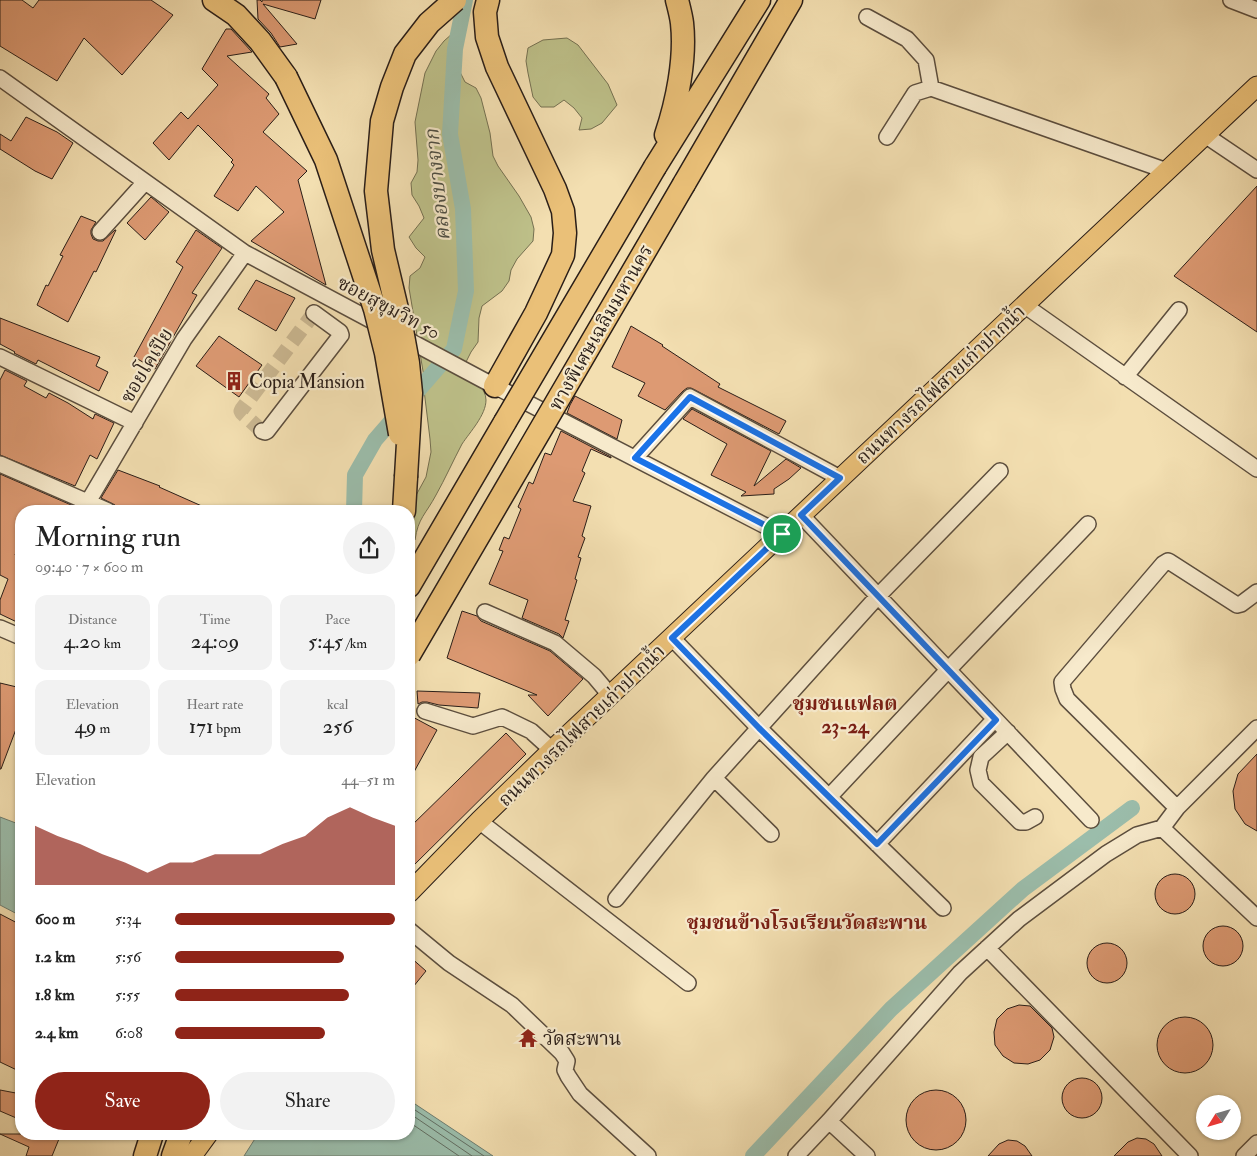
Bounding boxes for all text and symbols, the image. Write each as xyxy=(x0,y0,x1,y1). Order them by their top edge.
water label: คลองบางจาก xyxy=(419,127,456,242)
street label: ทางพิเศษเฉลิมมหานคร xyxy=(544,240,658,415)
street label: ซอยสุขุมวิท 50 xyxy=(333,271,444,345)
street label: ถนนทางรถไฟสายเก่าปากน้ำ xyxy=(849,298,1030,470)
street label: ซอยโคเปีย xyxy=(113,322,179,407)
building icon: Copia Mansion xyxy=(223,370,245,392)
place label: Copia Mansion xyxy=(249,370,365,395)
pin xyxy=(761,513,803,555)
text: Morning run xyxy=(35,520,181,555)
icon: arrive xyxy=(768,520,796,548)
button: share xyxy=(343,522,395,574)
text: 09:40 · 7 × 600 m xyxy=(35,557,143,577)
text: Distance xyxy=(68,611,117,628)
text: Time xyxy=(200,611,230,628)
text: Pace xyxy=(325,611,350,628)
text: 4.20 xyxy=(63,628,101,655)
text: 24:09 xyxy=(191,628,239,655)
text: 5:45 xyxy=(308,628,343,655)
text: km xyxy=(101,635,121,652)
text: /km xyxy=(343,635,367,652)
street label: ถนนทางรถไฟสายเก่าปากน้ำ xyxy=(491,637,670,812)
district label: ชุมชนแฟลต 23-24 xyxy=(792,691,898,739)
text: Elevation xyxy=(66,696,119,713)
text: Heart rate xyxy=(186,696,243,713)
text: kcal xyxy=(327,696,348,713)
text: 49 xyxy=(74,713,96,740)
text: 171 xyxy=(189,713,213,740)
text: 256 xyxy=(322,713,353,740)
text: m xyxy=(96,720,110,737)
text: bpm xyxy=(213,720,241,737)
text: Elevation xyxy=(35,770,96,790)
text: 44–51 m xyxy=(341,770,395,790)
text: 600 m xyxy=(35,909,75,929)
text: 5:34 xyxy=(115,909,141,929)
district label: ชุมชนข้างโรงเรียนวัดสะพาน xyxy=(687,909,927,935)
text: 1.2 km xyxy=(35,947,75,967)
text: 5:56 xyxy=(115,947,141,967)
text: 1.8 km xyxy=(35,985,75,1005)
text: 5:55 xyxy=(115,985,140,1005)
text: 2.4 km xyxy=(35,1023,78,1043)
text: 6:08 xyxy=(115,1023,143,1043)
temple icon: วัดสะพาน xyxy=(517,1027,539,1049)
place label: วัดสะพาน xyxy=(543,1027,621,1051)
button: Save xyxy=(35,1072,210,1130)
button: Share xyxy=(220,1072,395,1130)
north arrow xyxy=(1196,1095,1241,1140)
map controls xyxy=(1196,1095,1241,1140)

